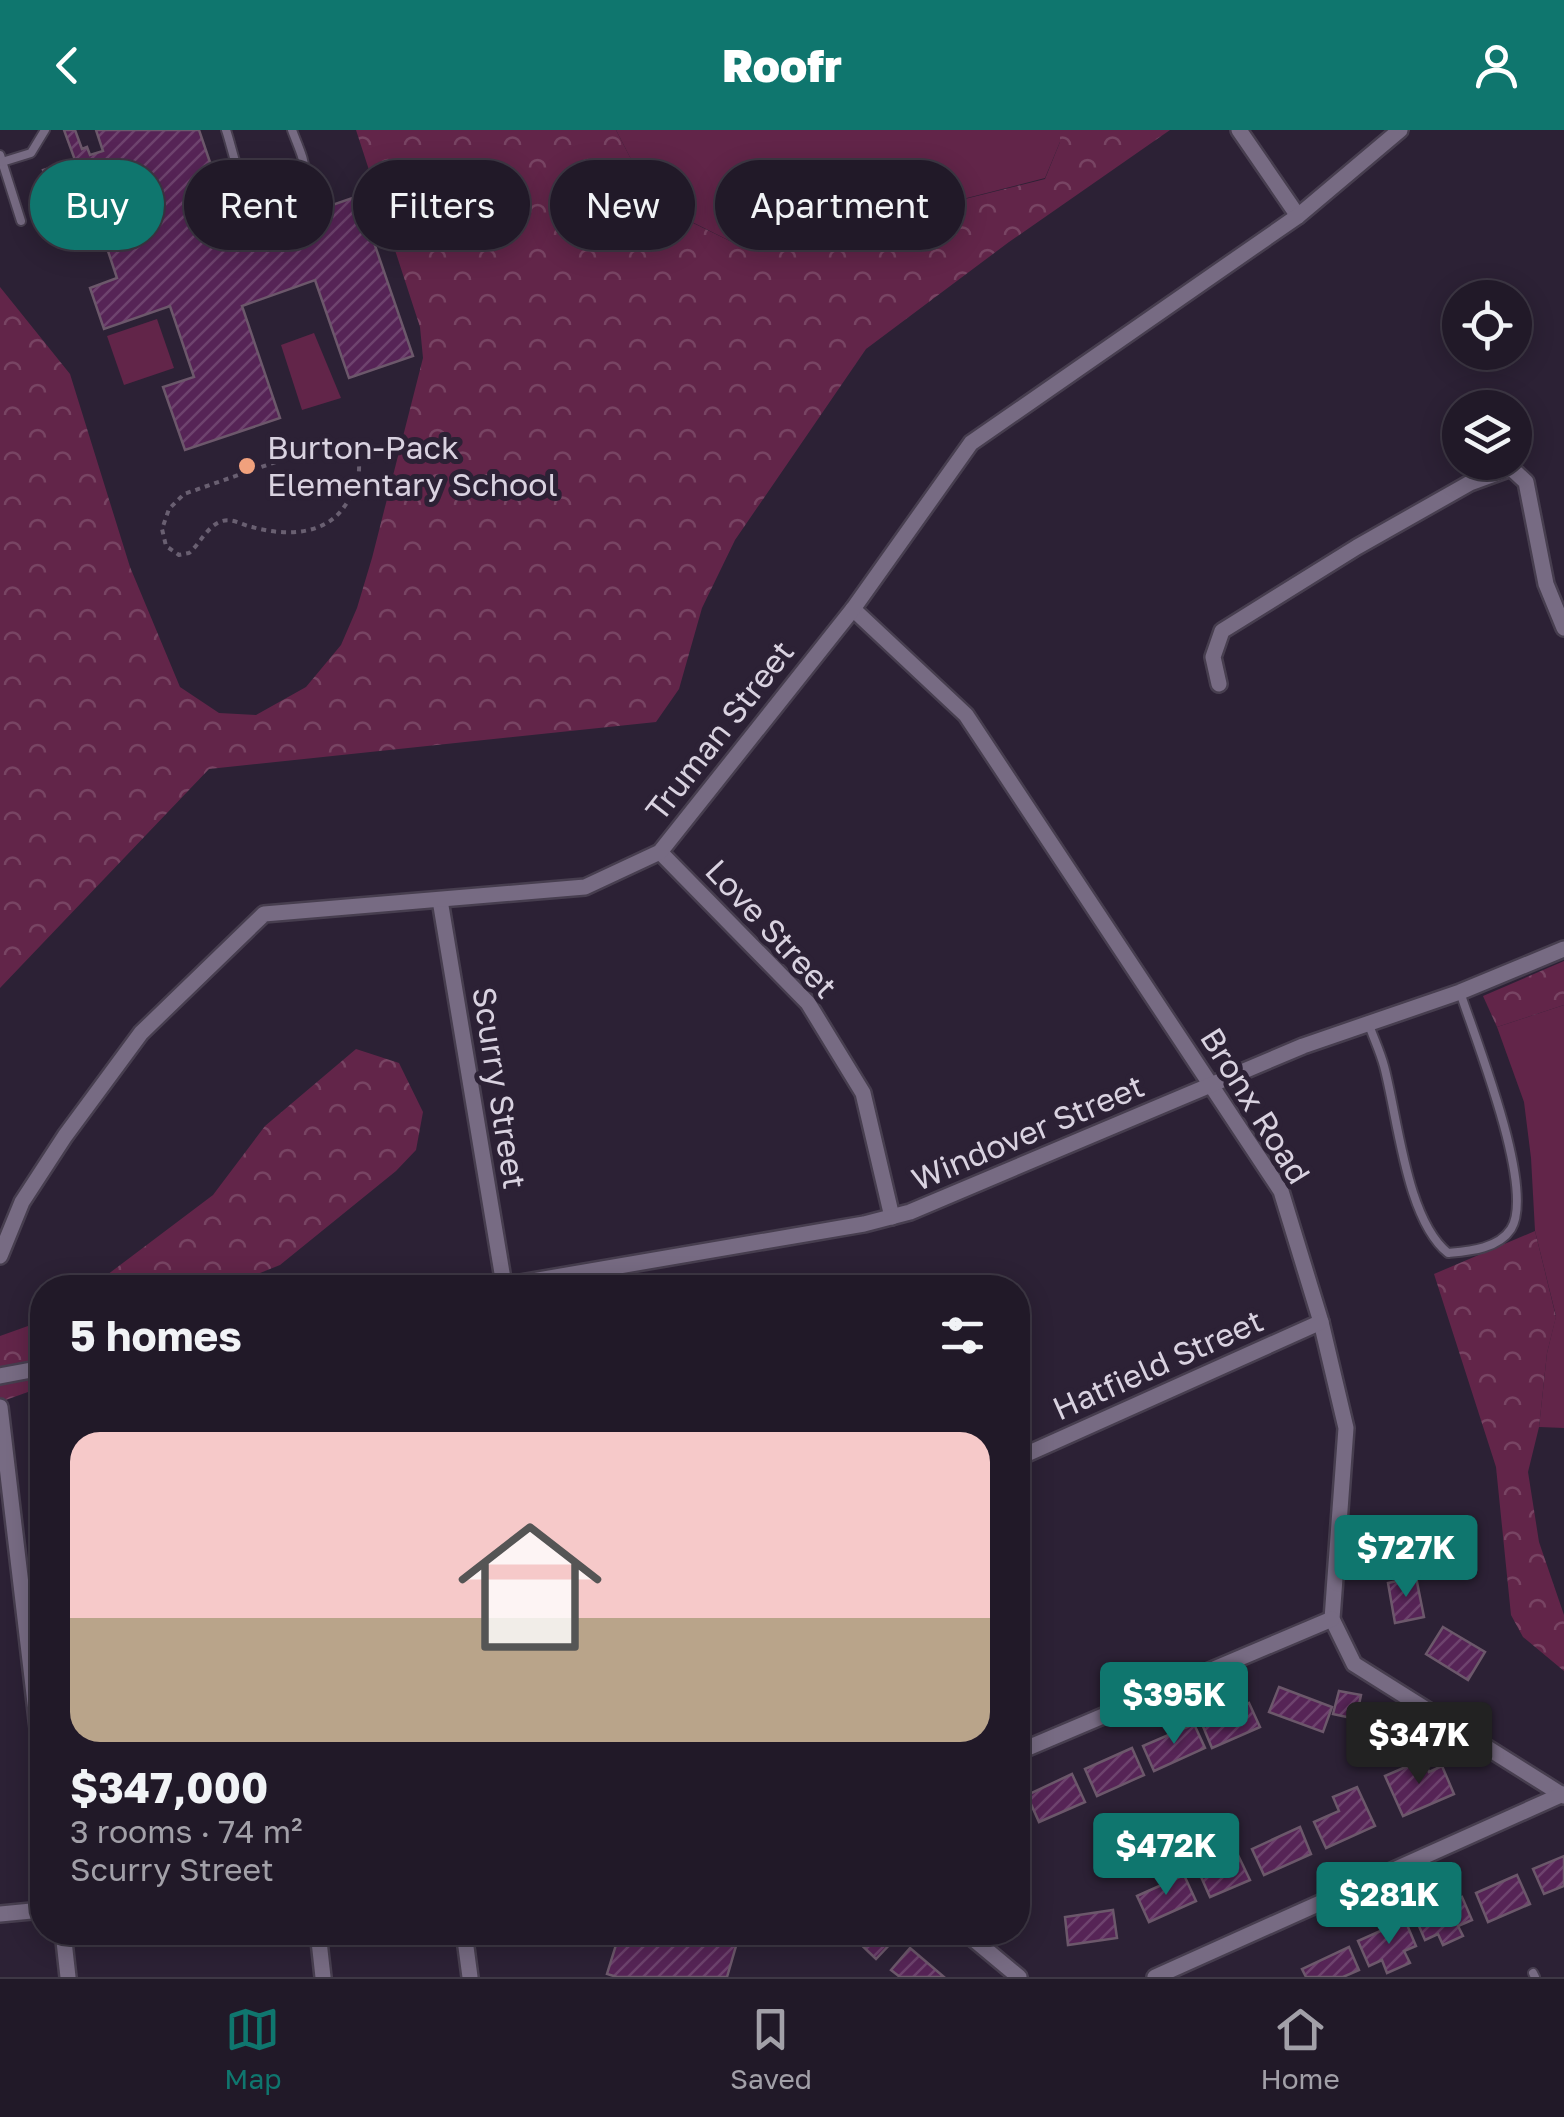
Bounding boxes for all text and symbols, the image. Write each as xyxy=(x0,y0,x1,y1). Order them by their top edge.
icon: back xyxy=(40,38,95,93)
text: Roofr xyxy=(722,38,842,92)
icon: person xyxy=(1469,38,1524,93)
chip: Buy xyxy=(30,160,164,250)
chip: Rent xyxy=(184,160,333,250)
chip: Filters xyxy=(353,160,530,250)
chip: New xyxy=(550,160,695,250)
chip: Apartment xyxy=(715,160,965,250)
map controls xyxy=(1442,280,1532,480)
button: locate xyxy=(1442,280,1532,370)
button: layers xyxy=(1442,390,1532,480)
place label: Burton-Pack Elementary School xyxy=(267,428,558,503)
marker: Burton-Pack Elementary School xyxy=(236,455,258,477)
street label: Truman Street xyxy=(637,633,801,828)
street label: Love Street xyxy=(698,851,845,1005)
street label: Scurry Street xyxy=(465,984,535,1191)
street label: Bronx Road xyxy=(1193,1021,1319,1190)
street label: Windover Street xyxy=(906,1066,1149,1198)
street label: Hatfield Street xyxy=(1047,1301,1269,1427)
icon: filters xyxy=(935,1308,990,1363)
text: 5 homes xyxy=(70,1310,242,1360)
icon: home xyxy=(440,1497,620,1677)
pin: $727K xyxy=(1336,1515,1476,1600)
text: $727K xyxy=(1356,1528,1456,1566)
pin: $395K xyxy=(1104,1662,1244,1747)
text: $395K xyxy=(1122,1675,1226,1713)
pin: $347K xyxy=(1349,1702,1489,1787)
text: $347K xyxy=(1368,1715,1470,1753)
text: $347,000 xyxy=(70,1762,268,1812)
text: 3 rooms · 74 m² xyxy=(70,1812,302,1850)
pin: $472K xyxy=(1096,1813,1236,1898)
text: $472K xyxy=(1115,1826,1217,1864)
text: Scurry Street xyxy=(70,1850,274,1888)
pin: $281K xyxy=(1319,1862,1459,1947)
text: $281K xyxy=(1338,1875,1440,1913)
tab: Map xyxy=(224,2002,281,2095)
tab: Saved xyxy=(730,2002,812,2095)
tab: Home xyxy=(1261,2002,1340,2095)

